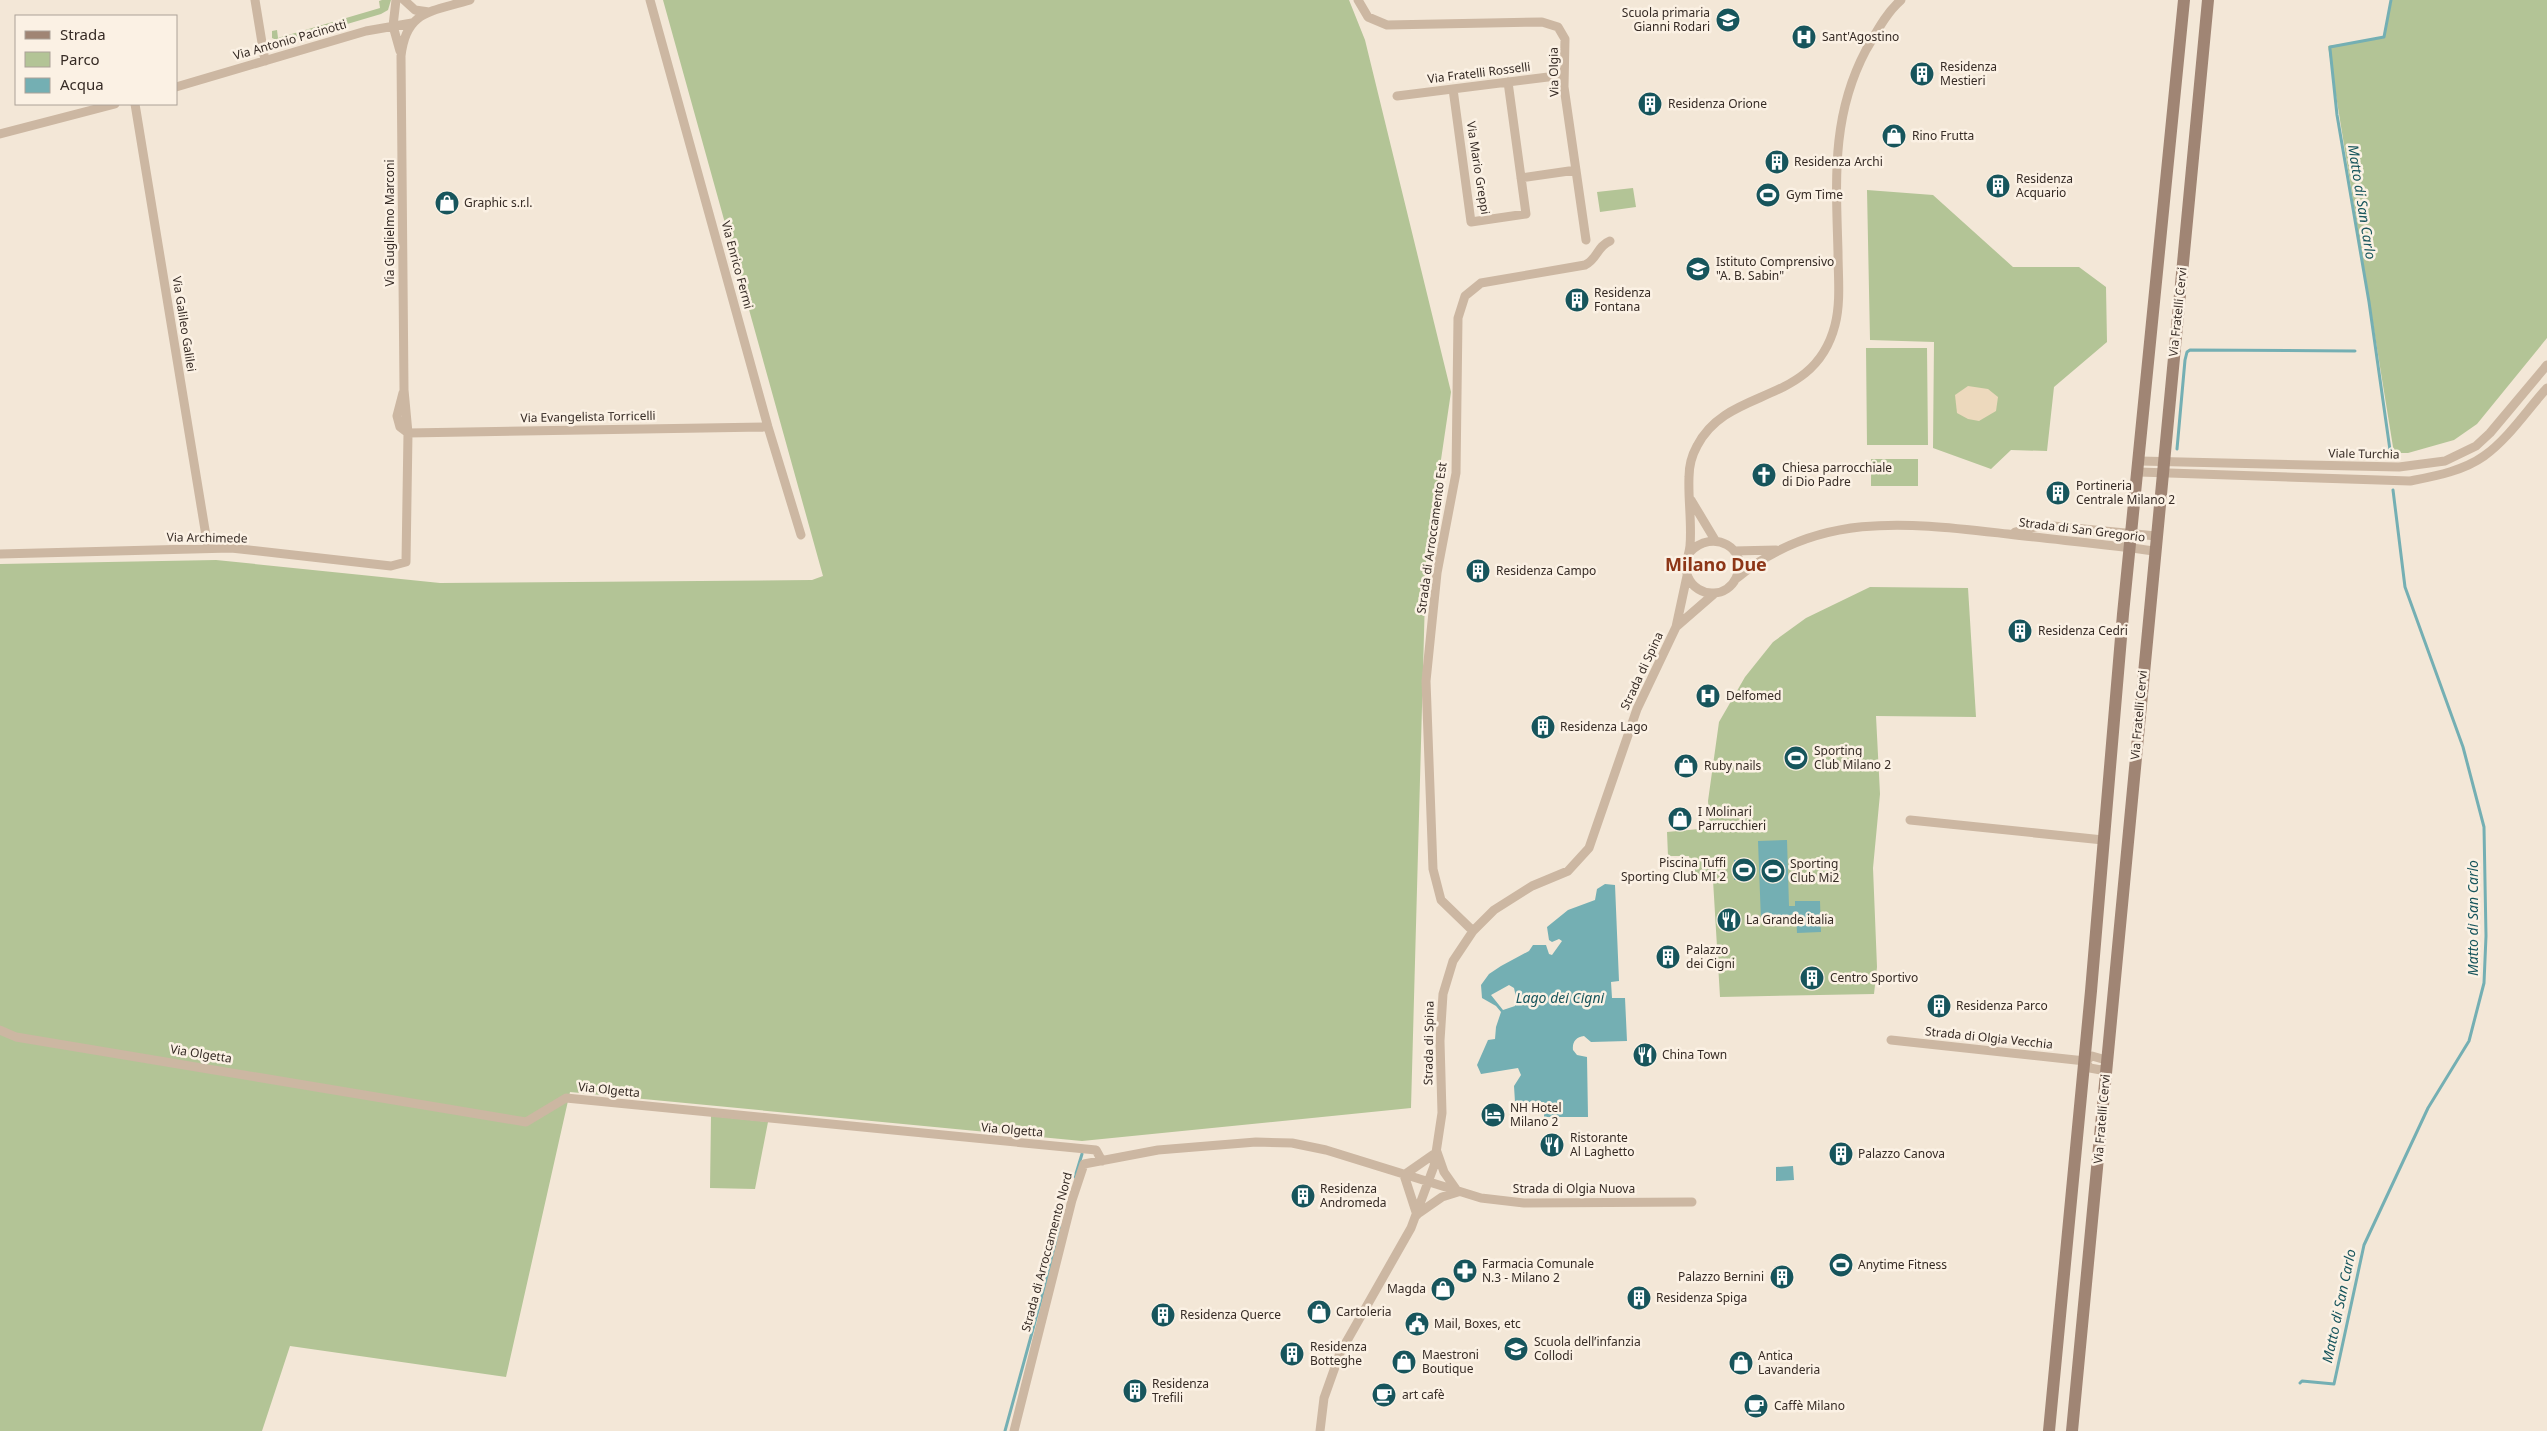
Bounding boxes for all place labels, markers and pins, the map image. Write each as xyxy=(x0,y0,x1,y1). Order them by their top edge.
place label: Scuola primaria Gianni Rodari xyxy=(1622,4,1710,35)
school or university icon: Scuola primaria Gianni Rodari xyxy=(1715,7,1741,33)
hospital icon: Sant'Agostino xyxy=(1791,24,1817,50)
place label: Sant'Agostino xyxy=(1822,28,1899,45)
place label: Residenza Mestieri xyxy=(1940,58,1997,89)
building icon: Residenza Mestieri xyxy=(1909,61,1935,87)
building icon: Residenza Orione xyxy=(1637,91,1663,117)
place label: Residenza Orione xyxy=(1668,95,1767,112)
shop icon: Rino Frutta xyxy=(1881,123,1907,149)
place label: Rino Frutta xyxy=(1912,127,1974,144)
building icon: Residenza Archi xyxy=(1764,149,1790,175)
place label: Residenza Archi xyxy=(1794,153,1883,170)
place label: Residenza Acquario xyxy=(2016,170,2073,201)
building icon: Residenza Acquario xyxy=(1985,173,2011,199)
sports icon: Gym Time xyxy=(1755,182,1781,208)
place label: Gym Time xyxy=(1786,186,1843,203)
shop icon: Graphic s.r.l. xyxy=(434,190,460,216)
place label: Graphic s.r.l. xyxy=(464,194,533,211)
place label: Istituto Comprensivo "A. B. Sabin" xyxy=(1716,253,1834,284)
school or university icon: Istituto Comprensivo "A. B. Sabin" xyxy=(1685,256,1711,282)
place label: Residenza Fontana xyxy=(1594,284,1651,315)
building icon: Residenza Fontana xyxy=(1564,287,1590,313)
place label: Chiesa parrocchiale di Dio Padre xyxy=(1782,459,1892,490)
church icon: Chiesa parrocchiale di Dio Padre xyxy=(1751,462,1777,488)
place label: Portineria Centrale Milano 2 xyxy=(2076,477,2175,508)
building icon: Portineria Centrale Milano 2 xyxy=(2045,480,2071,506)
building icon: Residenza Campo xyxy=(1465,558,1491,584)
place label: Residenza Campo xyxy=(1496,562,1596,579)
building icon: Residenza Cedri xyxy=(2007,618,2033,644)
place label: Residenza Cedri xyxy=(2038,622,2128,639)
hospital icon: Delfomed xyxy=(1695,683,1721,709)
place label: Delfomed xyxy=(1726,687,1781,704)
building icon: Residenza Lago xyxy=(1530,714,1556,740)
place label: Residenza Lago xyxy=(1560,718,1648,735)
place label: Sporting Club Milano 2 xyxy=(1814,742,1891,773)
sports icon: Sporting Club Milano 2 xyxy=(1783,745,1809,771)
shop icon: Ruby nails xyxy=(1673,753,1699,779)
place label: Ruby nails xyxy=(1704,757,1762,774)
place label: I Molinari Parrucchieri xyxy=(1698,803,1766,834)
shop icon: I Molinari Parrucchieri xyxy=(1667,806,1693,832)
place label: Piscina Tuffi Sporting Club MI 2 xyxy=(1621,854,1726,885)
place label: Sporting Club Mi2 xyxy=(1790,855,1840,886)
sports icon: Piscina Tuffi Sporting Club MI 2 xyxy=(1731,857,1757,883)
sports icon: Sporting Club Mi2 xyxy=(1760,858,1786,884)
restaurant icon: La Grande italia xyxy=(1716,907,1742,933)
place label: La Grande italia xyxy=(1746,911,1834,928)
place label: Palazzo dei Cigni xyxy=(1686,941,1735,972)
building icon: Palazzo dei Cigni xyxy=(1655,944,1681,970)
building icon: Centro Sportivo xyxy=(1799,965,1825,991)
place label: Centro Sportivo xyxy=(1830,969,1918,986)
building icon: Residenza Parco xyxy=(1926,993,1952,1019)
place label: Residenza Parco xyxy=(1956,997,2048,1014)
restaurant icon: China Town xyxy=(1632,1042,1658,1068)
place label: China Town xyxy=(1662,1046,1727,1063)
place label: NH Hotel Milano 2 xyxy=(1510,1099,1561,1130)
hotel icon: NH Hotel Milano 2 xyxy=(1480,1102,1506,1128)
place label: Ristorante Al Laghetto xyxy=(1570,1129,1634,1160)
restaurant icon: Ristorante Al Laghetto xyxy=(1539,1132,1565,1158)
building icon: Palazzo Canova xyxy=(1828,1141,1854,1167)
place label: Palazzo Canova xyxy=(1858,1145,1945,1162)
place label: Residenza Andromeda xyxy=(1320,1180,1387,1211)
building icon: Residenza Andromeda xyxy=(1290,1183,1316,1209)
sports icon: Anytime Fitness xyxy=(1828,1252,1854,1278)
place label: Farmacia Comunale N.3 - Milano 2 xyxy=(1482,1255,1594,1286)
place label: Anytime Fitness xyxy=(1858,1256,1947,1273)
pharmacy icon: Farmacia Comunale N.3 - Milano 2 xyxy=(1452,1258,1478,1284)
building icon: Palazzo Bernini xyxy=(1769,1264,1795,1290)
place label: Palazzo Bernini xyxy=(1678,1268,1764,1285)
shop icon: Magda xyxy=(1430,1276,1456,1302)
place label: Magda xyxy=(1387,1280,1426,1297)
building icon: Residenza Spiga xyxy=(1626,1285,1652,1311)
place label: Residenza Spiga xyxy=(1656,1289,1747,1306)
shop icon: Cartoleria xyxy=(1306,1299,1332,1325)
building icon: Residenza Querce xyxy=(1150,1302,1176,1328)
place label: Cartoleria xyxy=(1336,1303,1392,1320)
place label: Residenza Querce xyxy=(1180,1306,1281,1323)
public building icon: Mail, Boxes, etc xyxy=(1404,1311,1430,1337)
place label: Mail, Boxes, etc xyxy=(1434,1315,1521,1332)
place label: Scuola dell’infanzia Collodi xyxy=(1534,1333,1641,1364)
school or university icon: Scuola dell’infanzia Collodi xyxy=(1503,1336,1529,1362)
place label: Residenza Botteghe xyxy=(1310,1338,1367,1369)
building icon: Residenza Botteghe xyxy=(1279,1341,1305,1367)
place label: Maestroni Boutique xyxy=(1422,1346,1479,1377)
place label: Antica Lavanderia xyxy=(1758,1347,1820,1378)
shop icon: Maestroni Boutique xyxy=(1391,1349,1417,1375)
shop icon: Antica Lavanderia xyxy=(1728,1350,1754,1376)
place label: Residenza Trefili xyxy=(1152,1375,1209,1406)
building icon: Residenza Trefili xyxy=(1122,1378,1148,1404)
cafe icon: art cafè xyxy=(1371,1382,1397,1408)
place label: art cafè xyxy=(1402,1386,1445,1403)
cafe icon: Caffè Milano xyxy=(1743,1393,1769,1419)
place label: Caffè Milano xyxy=(1774,1397,1845,1414)

